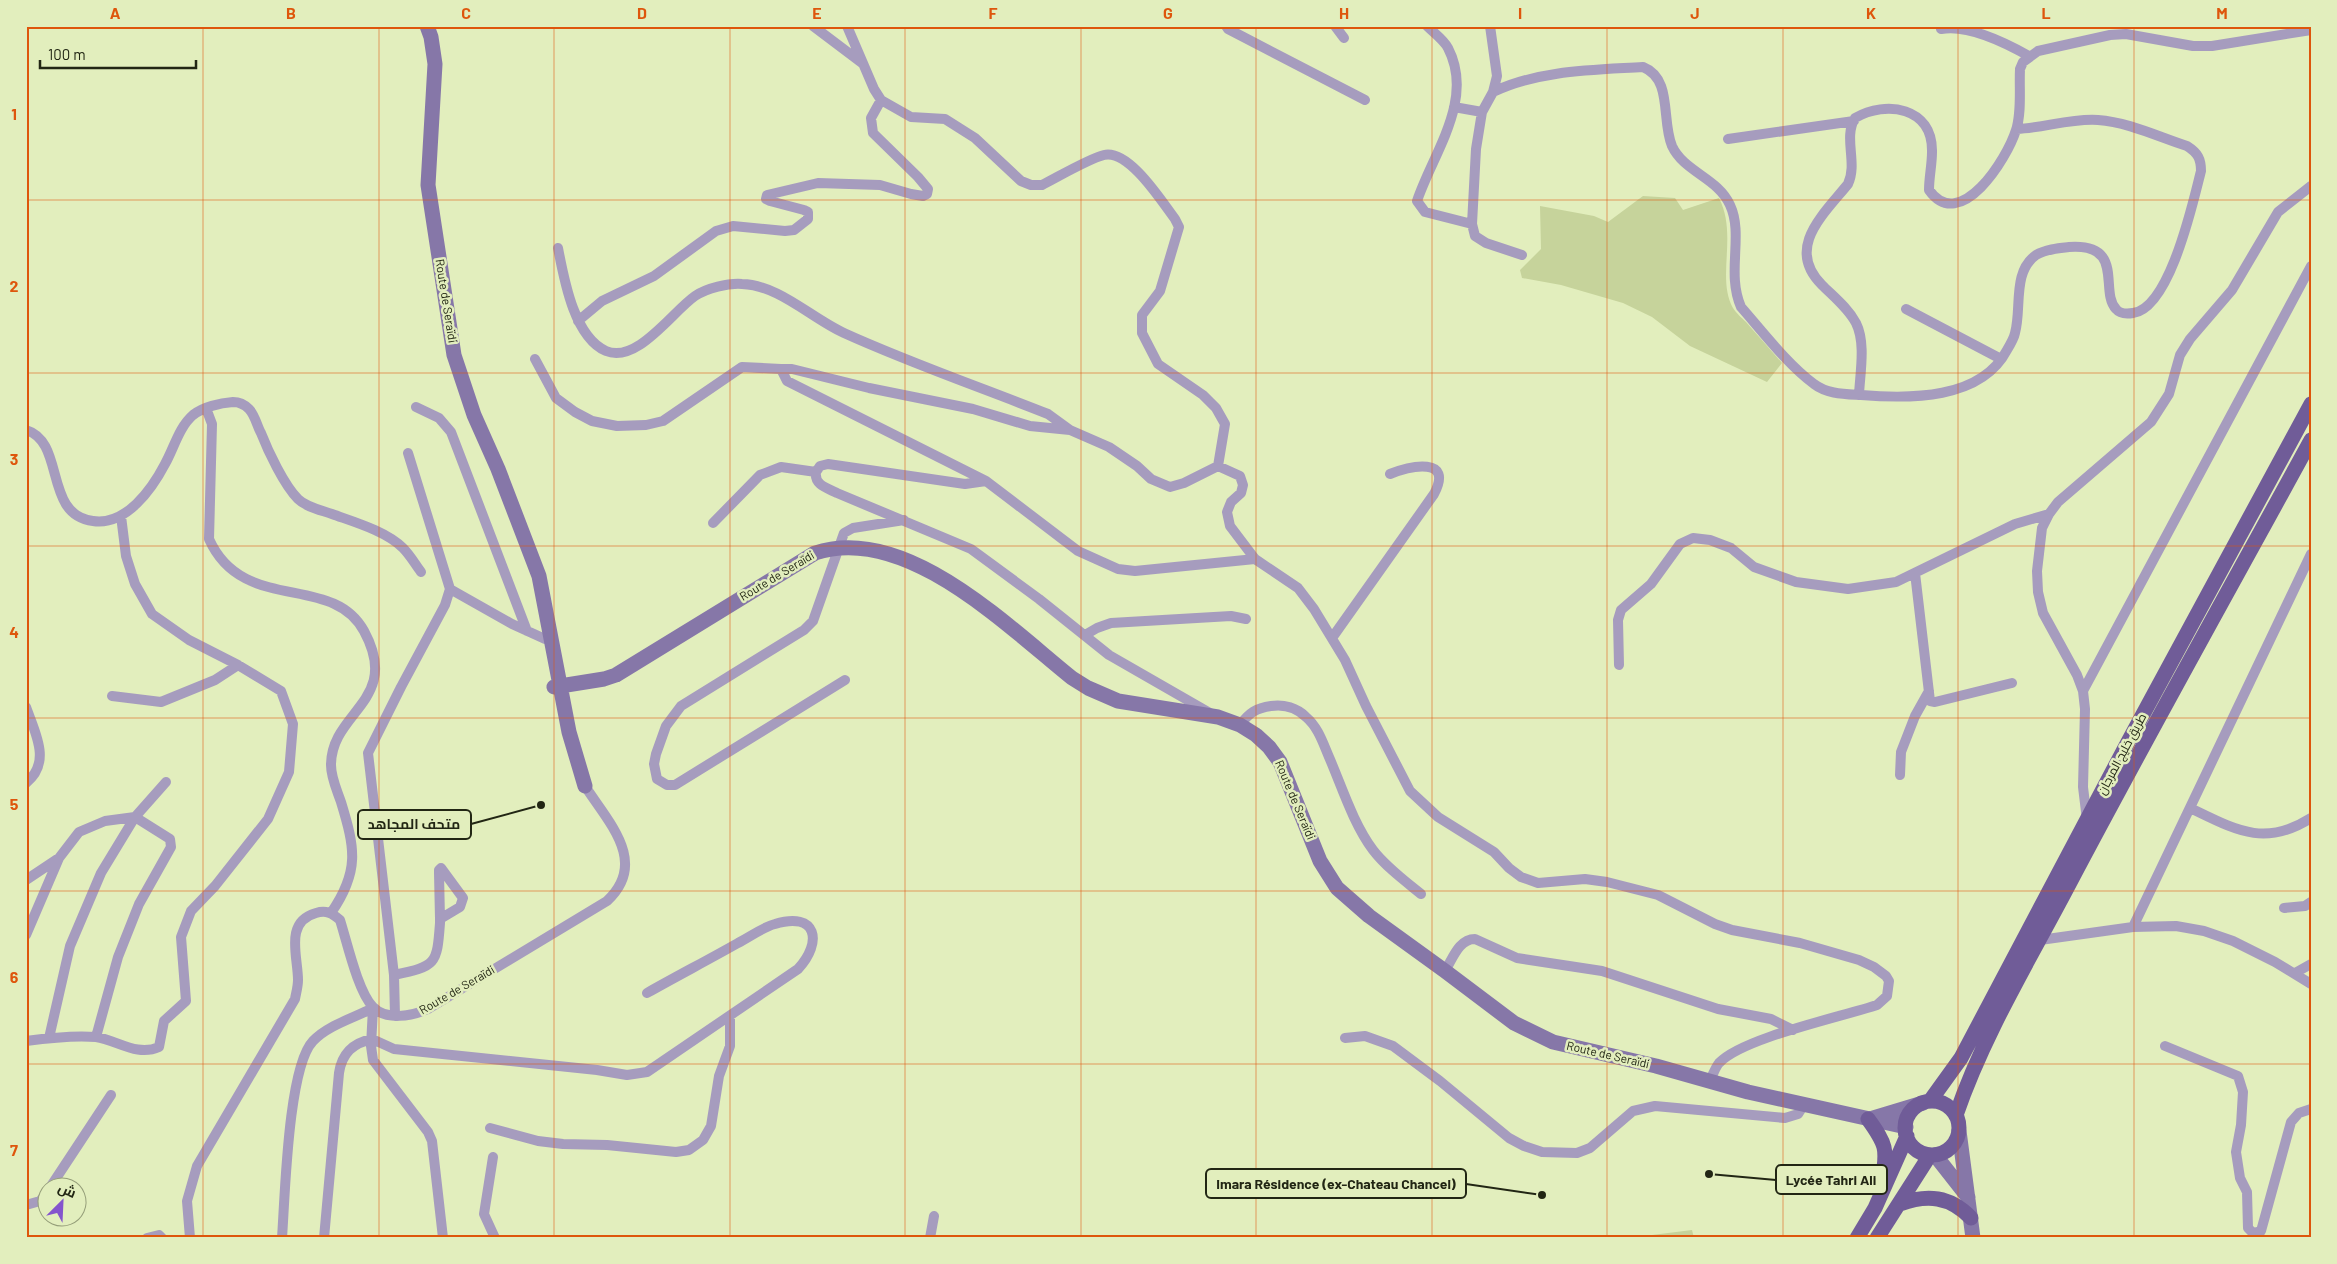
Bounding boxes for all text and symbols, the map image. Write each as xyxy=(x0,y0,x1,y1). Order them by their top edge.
text: A xyxy=(110,3,121,22)
text: B xyxy=(286,3,296,22)
text: C xyxy=(461,3,471,22)
text: D xyxy=(637,3,647,22)
text: E xyxy=(812,3,822,22)
text: F xyxy=(989,3,998,22)
text: G xyxy=(1163,3,1173,22)
text: H xyxy=(1339,3,1349,22)
text: I xyxy=(1518,3,1522,22)
text: J xyxy=(1690,3,1700,22)
text: K xyxy=(1866,3,1876,22)
text: L xyxy=(2041,3,2051,22)
text: M xyxy=(2216,3,2228,22)
scale bar xyxy=(40,38,196,70)
text: 100 m xyxy=(48,45,86,63)
text: 1 xyxy=(11,104,17,123)
street label: Route de Seraïdi xyxy=(433,258,461,344)
text: 2 xyxy=(10,276,19,295)
text: 3 xyxy=(10,449,18,468)
street label: Route de Seraïdi xyxy=(737,547,816,603)
text: 4 xyxy=(9,622,19,641)
street label: طريق خليج المرجان xyxy=(2094,710,2150,798)
street label: Route de Seraïdi xyxy=(1273,758,1319,841)
text: 5 xyxy=(10,794,19,813)
callout: متحف المجاهد xyxy=(358,810,471,839)
text: متحف المجاهد xyxy=(368,815,460,832)
street label: Route de Seraïdi xyxy=(416,962,497,1016)
text: 6 xyxy=(10,967,19,986)
street label: Route de Seraïdi xyxy=(1565,1038,1651,1070)
text: 7 xyxy=(10,1140,18,1159)
callout: Lycée Tahri Ali xyxy=(1776,1165,1887,1194)
callout: Imara Résidence (ex-Chateau Chancel) xyxy=(1206,1169,1466,1198)
text: Lycée Tahri Ali xyxy=(1786,1171,1876,1188)
text: Imara Résidence (ex-Chateau Chancel) xyxy=(1216,1175,1456,1192)
north arrow xyxy=(38,1176,88,1226)
text: ش xyxy=(55,1178,79,1202)

